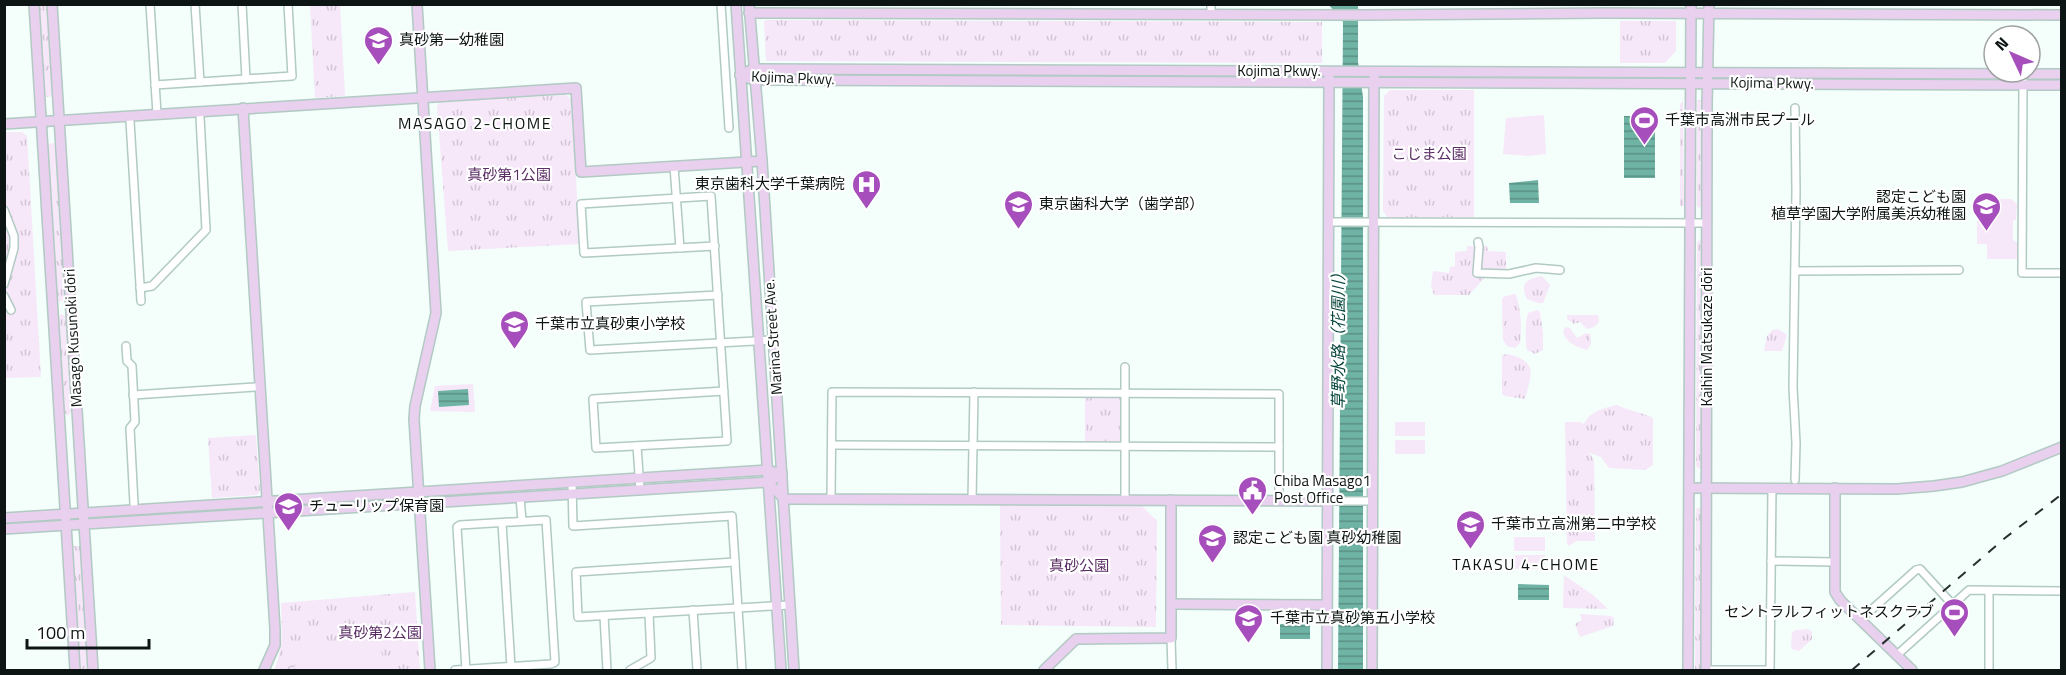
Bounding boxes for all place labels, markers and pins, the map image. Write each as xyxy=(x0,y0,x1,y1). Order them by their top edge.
school or university icon: 真砂第一幼稚園 xyxy=(362,24,394,66)
place label: 真砂第一幼稚園 xyxy=(399,28,504,51)
sports icon: 千葉市高洲市民プール xyxy=(1628,104,1660,146)
place label: 千葉市高洲市民プール xyxy=(1665,108,1815,131)
hospital icon: 東京歯科大学千葉病院 xyxy=(850,168,882,210)
place label: 東京歯科大学千葉病院 xyxy=(695,172,845,195)
place label: 認定こども園 植草学園大学附属美浜幼稚園 xyxy=(1771,185,1966,225)
school or university icon: 東京歯科大学（歯学部） xyxy=(1002,188,1034,230)
school or university icon: 認定こども園 植草学園大学附属美浜幼稚園 xyxy=(1971,190,2003,232)
place label: 東京歯科大学（歯学部） xyxy=(1039,192,1204,215)
school or university icon: 千葉市立真砂東小学校 xyxy=(498,308,530,350)
place label: 千葉市立真砂東小学校 xyxy=(535,312,685,335)
place label: Chiba Masago1 Post Office xyxy=(1274,469,1371,509)
public building icon: Chiba Masago1 Post Office xyxy=(1237,474,1269,516)
school or university icon: チューリップ保育園 xyxy=(272,490,304,532)
place label: チューリップ保育園 xyxy=(309,494,444,517)
school or university icon: 千葉市立高洲第二中学校 xyxy=(1454,508,1486,550)
place label: 千葉市立高洲第二中学校 xyxy=(1491,512,1656,535)
school or university icon: 認定こども園 真砂幼稚園 xyxy=(1196,522,1228,564)
place label: 認定こども園 真砂幼稚園 xyxy=(1233,526,1401,549)
sports icon: セントラルフィットネスクラブ xyxy=(1939,596,1971,638)
place label: セントラルフィットネスクラブ xyxy=(1724,600,1934,623)
school or university icon: 千葉市立真砂第五小学校 xyxy=(1233,602,1265,644)
place label: 千葉市立真砂第五小学校 xyxy=(1270,606,1435,629)

